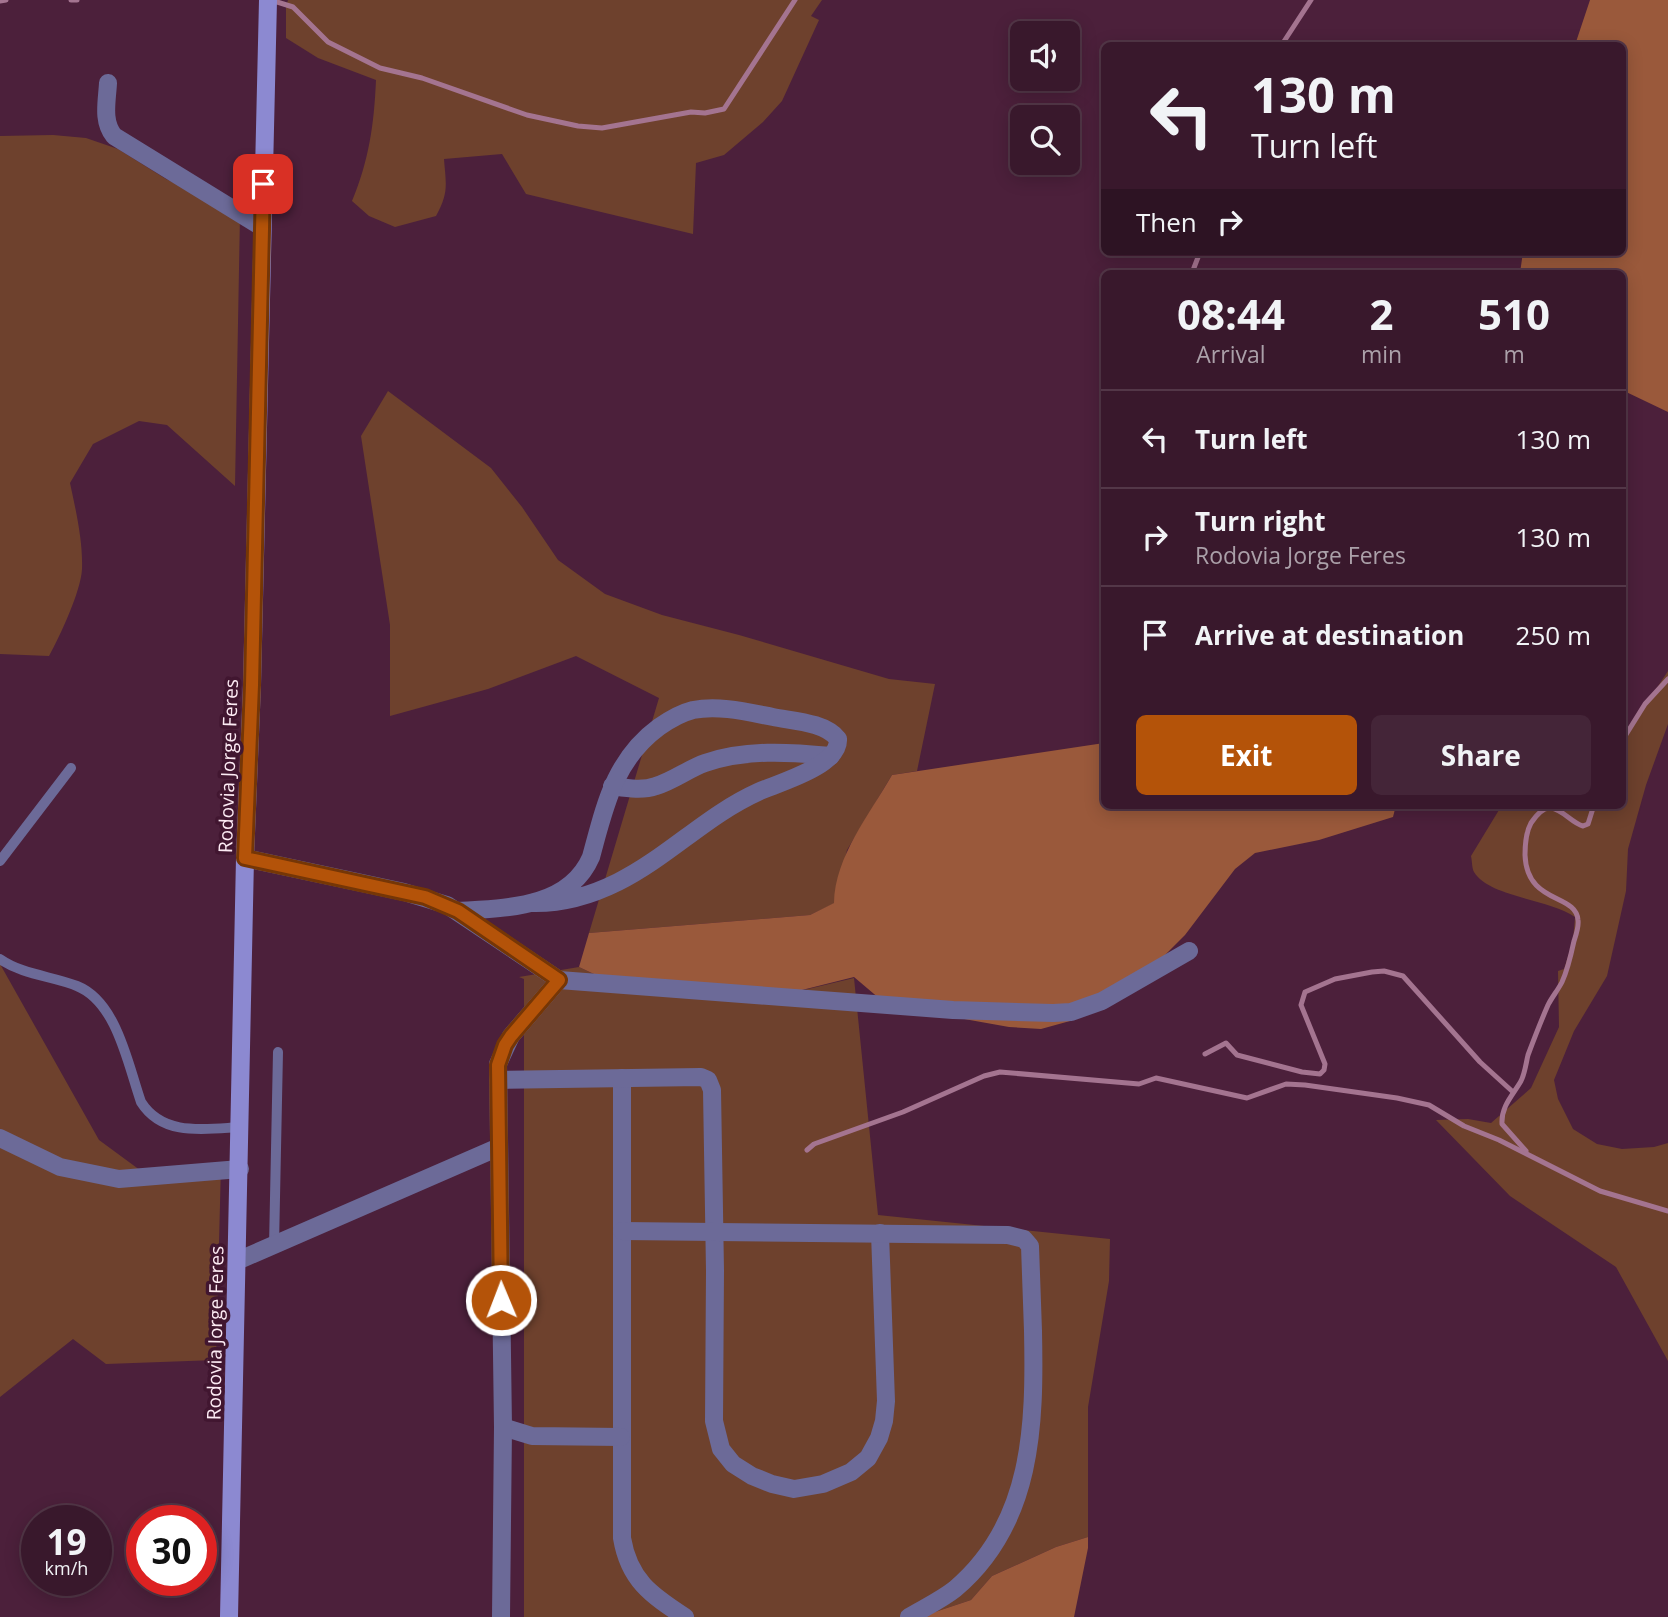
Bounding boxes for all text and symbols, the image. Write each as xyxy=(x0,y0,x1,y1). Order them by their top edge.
map controls xyxy=(1010,21,1080,175)
button: sound xyxy=(1010,21,1080,91)
text: 130 m xyxy=(1251,61,1396,127)
icon: left xyxy=(1136,70,1227,161)
button: search xyxy=(1010,105,1080,175)
text: Turn left xyxy=(1251,124,1377,167)
pin xyxy=(233,154,293,214)
icon: arrive xyxy=(244,165,282,203)
icon: right xyxy=(1211,203,1249,241)
text: Then xyxy=(1136,204,1197,240)
text: 08:44 xyxy=(1177,285,1285,342)
text: 2 xyxy=(1369,285,1394,342)
text: 510 xyxy=(1478,285,1550,342)
text: Arrival xyxy=(1196,338,1266,370)
text: min xyxy=(1361,338,1402,370)
text: m xyxy=(1503,338,1525,370)
icon: left xyxy=(1136,420,1174,458)
text: Turn left xyxy=(1195,421,1307,457)
text: 130 m xyxy=(1516,421,1591,457)
text: Turn right xyxy=(1195,503,1326,539)
icon: right xyxy=(1136,518,1174,556)
text: 130 m xyxy=(1516,519,1591,555)
text: Rodovia Jorge Feres xyxy=(1195,539,1406,571)
icon: arrive xyxy=(1136,616,1174,654)
text: Arrive at destination xyxy=(1195,617,1464,653)
text: 250 m xyxy=(1516,617,1591,653)
street label: Rodovia Jorge Feres xyxy=(212,679,244,853)
button: Exit xyxy=(1136,715,1357,795)
button: Share xyxy=(1371,715,1591,795)
street label: Rodovia Jorge Feres xyxy=(200,1246,230,1420)
position arrow xyxy=(464,1263,538,1337)
speed limit sign: 30 xyxy=(126,1505,217,1596)
text: 19 xyxy=(46,1518,87,1565)
text: km/h xyxy=(45,1556,88,1580)

